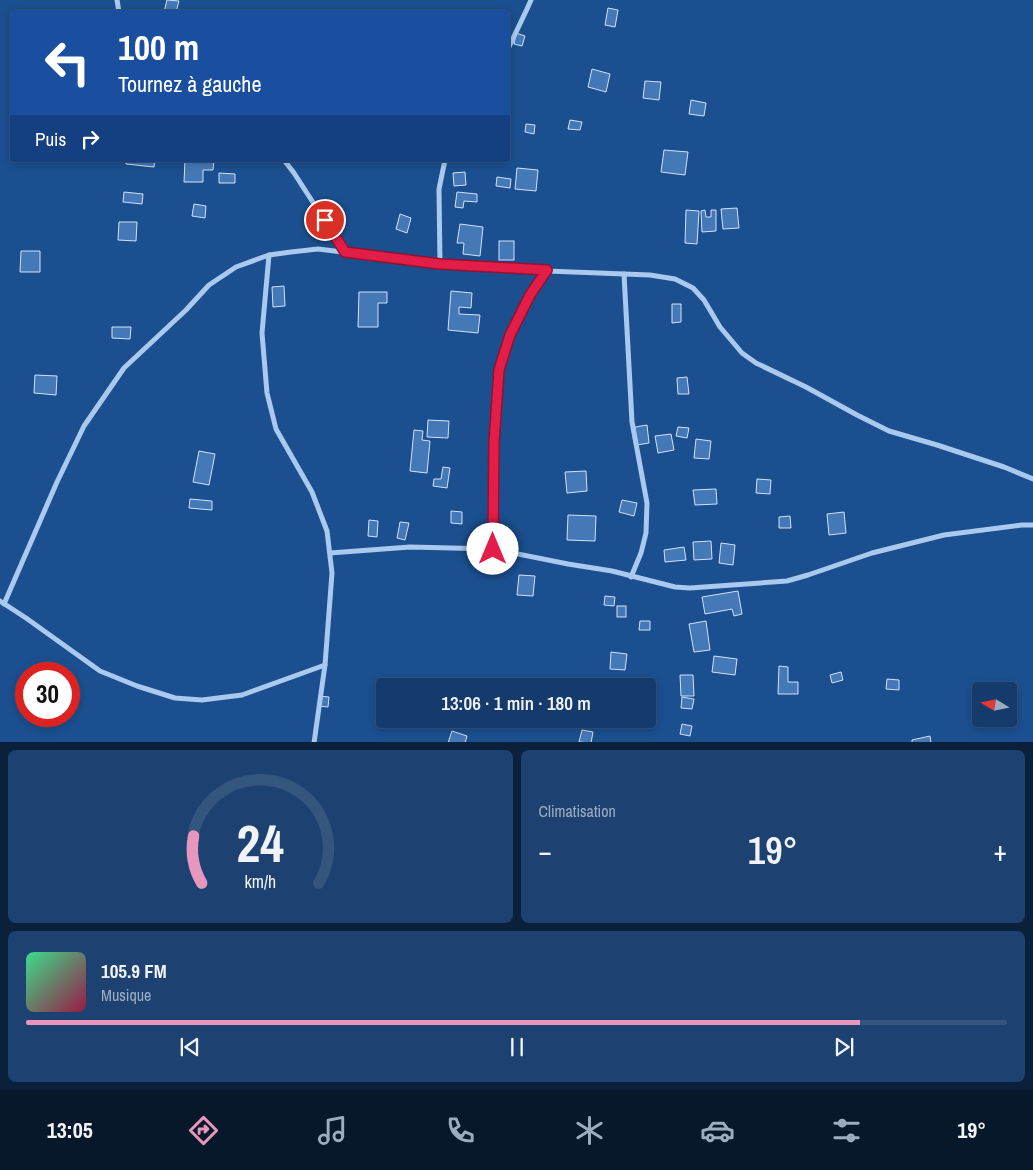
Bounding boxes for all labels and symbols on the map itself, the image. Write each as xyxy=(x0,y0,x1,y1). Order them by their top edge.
pin xyxy=(304,199,346,241)
position arrow xyxy=(466,522,518,574)
speed limit sign: 30 xyxy=(15,662,80,727)
north arrow xyxy=(972,682,1018,728)

